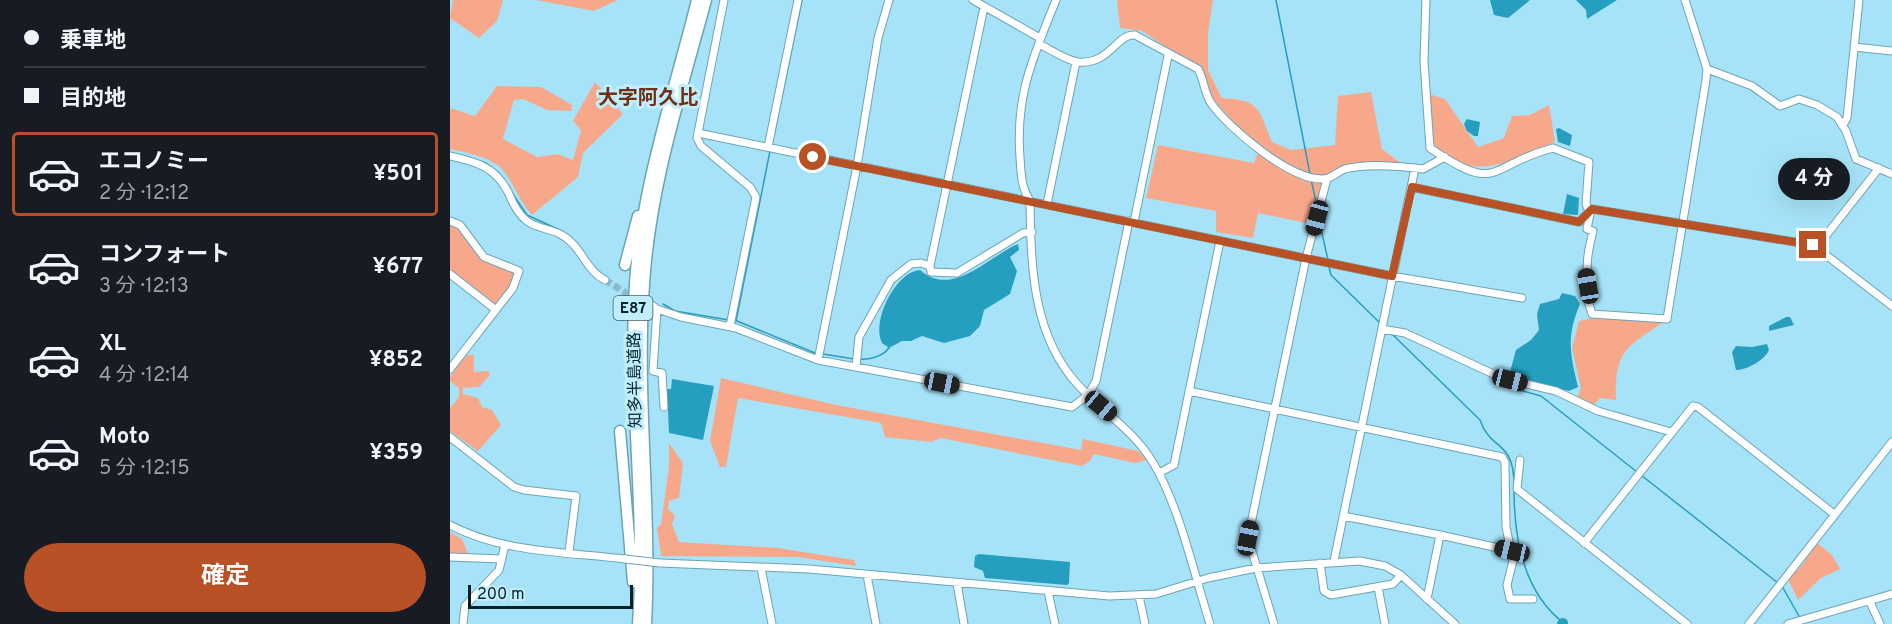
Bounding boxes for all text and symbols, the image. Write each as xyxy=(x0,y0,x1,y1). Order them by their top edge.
text: 乗車地 xyxy=(60,28,126,55)
text: 目的地 xyxy=(60,86,126,113)
district label: 大字阿久比 xyxy=(598,86,698,112)
route start xyxy=(799,143,826,170)
icon: car xyxy=(27,147,81,201)
text: エコノミー xyxy=(99,149,209,176)
callout: 4 分 xyxy=(1777,158,1849,200)
text: ¥501 xyxy=(373,161,423,188)
text: 4 分 xyxy=(1795,166,1833,192)
text: 2 分 · 12:12 xyxy=(99,181,189,207)
car xyxy=(1304,198,1330,238)
route end xyxy=(1799,231,1826,258)
icon: car xyxy=(27,240,81,294)
text: コンフォート xyxy=(99,242,230,269)
text: ¥677 xyxy=(373,254,423,281)
car xyxy=(1576,267,1600,305)
text: 3 分 · 12:13 xyxy=(99,274,189,300)
road number: E87 xyxy=(614,296,652,320)
text: XL xyxy=(99,331,126,358)
street label: 知多半島道路 xyxy=(625,332,647,428)
icon: car xyxy=(27,333,81,387)
text: ¥852 xyxy=(369,347,423,374)
text: 4 分 · 12:14 xyxy=(99,363,189,389)
car xyxy=(1490,367,1530,393)
car xyxy=(923,371,961,395)
car xyxy=(1081,388,1121,424)
text: Moto xyxy=(99,424,150,451)
icon: car xyxy=(27,426,81,480)
text: ¥359 xyxy=(369,440,423,467)
text: 5 分 · 12:15 xyxy=(99,456,190,482)
car xyxy=(1236,519,1260,557)
car xyxy=(1492,538,1532,564)
button: 確定 xyxy=(24,543,426,612)
scale bar xyxy=(468,582,633,610)
text: 200 m xyxy=(477,585,525,605)

